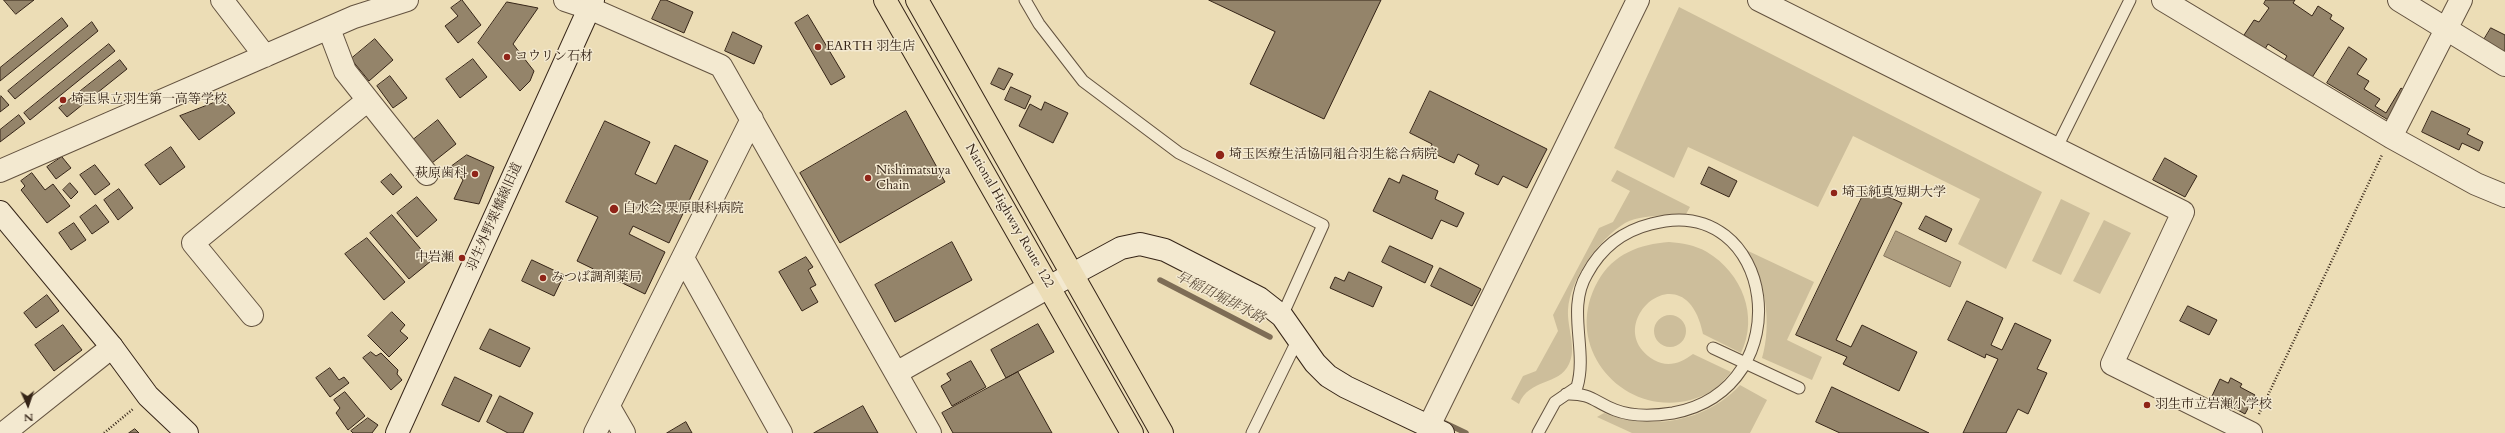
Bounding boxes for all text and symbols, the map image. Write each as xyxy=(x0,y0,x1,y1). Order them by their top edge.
place label: EARTH 羽生店 xyxy=(826,39,915,55)
marker: EARTH 羽生店 xyxy=(813,42,823,52)
place label: コウリン石材 xyxy=(515,49,593,65)
marker: コウリン石材 xyxy=(502,52,512,62)
place label: 埼玉県立羽生第一高等学校 xyxy=(71,92,227,108)
marker: 埼玉県立羽生第一高等学校 xyxy=(58,95,68,105)
street label: National Highway Route 122 xyxy=(961,141,1057,291)
place label: 埼玉医療生活協同組合羽生総合病院 xyxy=(1229,147,1437,163)
marker: 埼玉医療生活協同組合羽生総合病院 xyxy=(1214,149,1226,161)
street label: 羽生外野栗橋線旧道 xyxy=(464,160,526,274)
place label: Nishimatsuya Chain xyxy=(876,163,951,194)
place label: 萩原歯科 xyxy=(415,166,467,182)
marker: 萩原歯科 xyxy=(470,169,480,179)
marker: Nishimatsuya Chain xyxy=(863,173,873,183)
place label: 埼玉純真短期大学 xyxy=(1842,185,1946,201)
marker: 埼玉純真短期大学 xyxy=(1829,188,1839,198)
place label: 白水会 栗原眼科病院 xyxy=(623,201,743,217)
marker: 白水会 栗原眼科病院 xyxy=(608,203,620,215)
place label: 中岩瀬 xyxy=(415,250,454,266)
marker: 中岩瀬 xyxy=(457,253,467,263)
water label: 早稲田堀排水路 xyxy=(1173,268,1267,328)
place label: みつば調剤薬局 xyxy=(551,270,642,286)
marker: みつば調剤薬局 xyxy=(538,273,548,283)
north arrow xyxy=(8,385,48,425)
place label: 羽生市立岩瀬小学校 xyxy=(2155,397,2272,413)
marker: 羽生市立岩瀬小学校 xyxy=(2142,400,2152,410)
text: N xyxy=(24,410,34,425)

